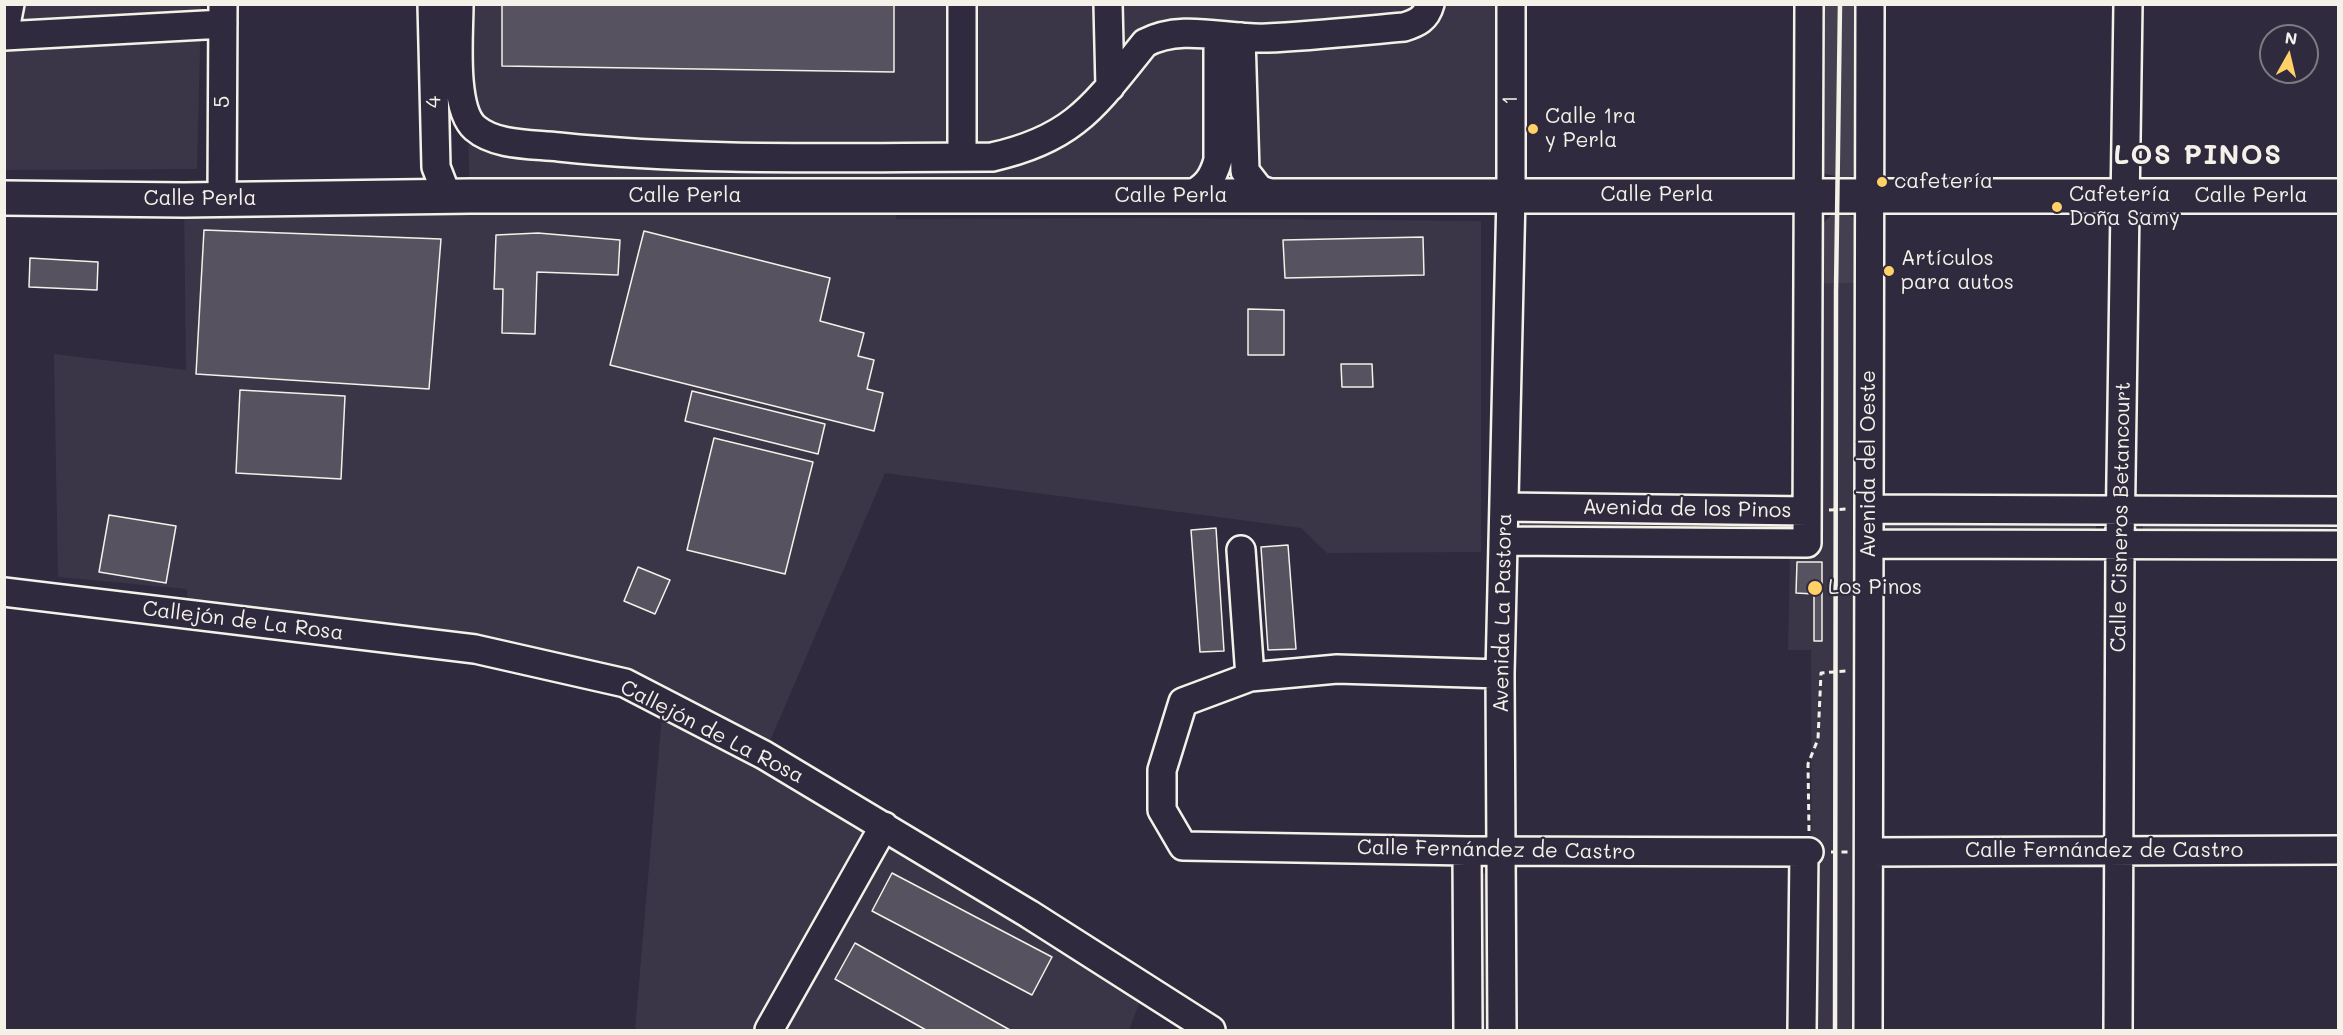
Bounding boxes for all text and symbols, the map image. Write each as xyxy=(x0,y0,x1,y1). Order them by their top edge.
north arrow xyxy=(2259,24,2319,84)
text: N xyxy=(2284,26,2299,49)
street label: 1 xyxy=(1498,95,1524,105)
street label: 5 xyxy=(210,96,236,108)
street label: 4 xyxy=(421,96,447,108)
place label: Calle 1ra y Perla xyxy=(1545,104,1636,154)
marker: Calle 1ra y Perla xyxy=(1526,122,1540,136)
district label: LOS PINOS xyxy=(2113,140,2283,172)
place label: cafetería xyxy=(1894,169,1993,195)
marker: cafetería xyxy=(1875,175,1889,189)
street label: Calle Perla xyxy=(1600,182,1714,208)
place label: Cafetería Doña Samy xyxy=(2069,182,2180,232)
street label: Calle Perla xyxy=(628,183,742,209)
street label: Calle Perla xyxy=(1114,183,1228,209)
street label: Calle Perla xyxy=(2194,183,2308,209)
street label: Calle Perla xyxy=(143,186,257,212)
marker: Cafetería Doña Samy xyxy=(2050,200,2064,214)
place label: Artículos para autos xyxy=(1901,246,2014,296)
marker: Artículos para autos xyxy=(1882,264,1896,278)
street label: Avenida del Oeste xyxy=(1856,370,1882,558)
street label: Calle Cisneros Betancourt xyxy=(2106,382,2136,652)
street label: Avenida de los Pinos xyxy=(1582,495,1792,523)
street label: Avenida La Pastora xyxy=(1489,513,1517,713)
place label: Los Pinos xyxy=(1828,575,1922,601)
marker: Los Pinos xyxy=(1806,579,1824,597)
street label: Callejón de La Rosa xyxy=(141,596,345,646)
street label: Callejón de La Rosa xyxy=(616,675,808,789)
street label: Calle Fernández de Castro xyxy=(1357,835,1635,865)
street label: Calle Fernández de Castro xyxy=(1965,838,2243,864)

